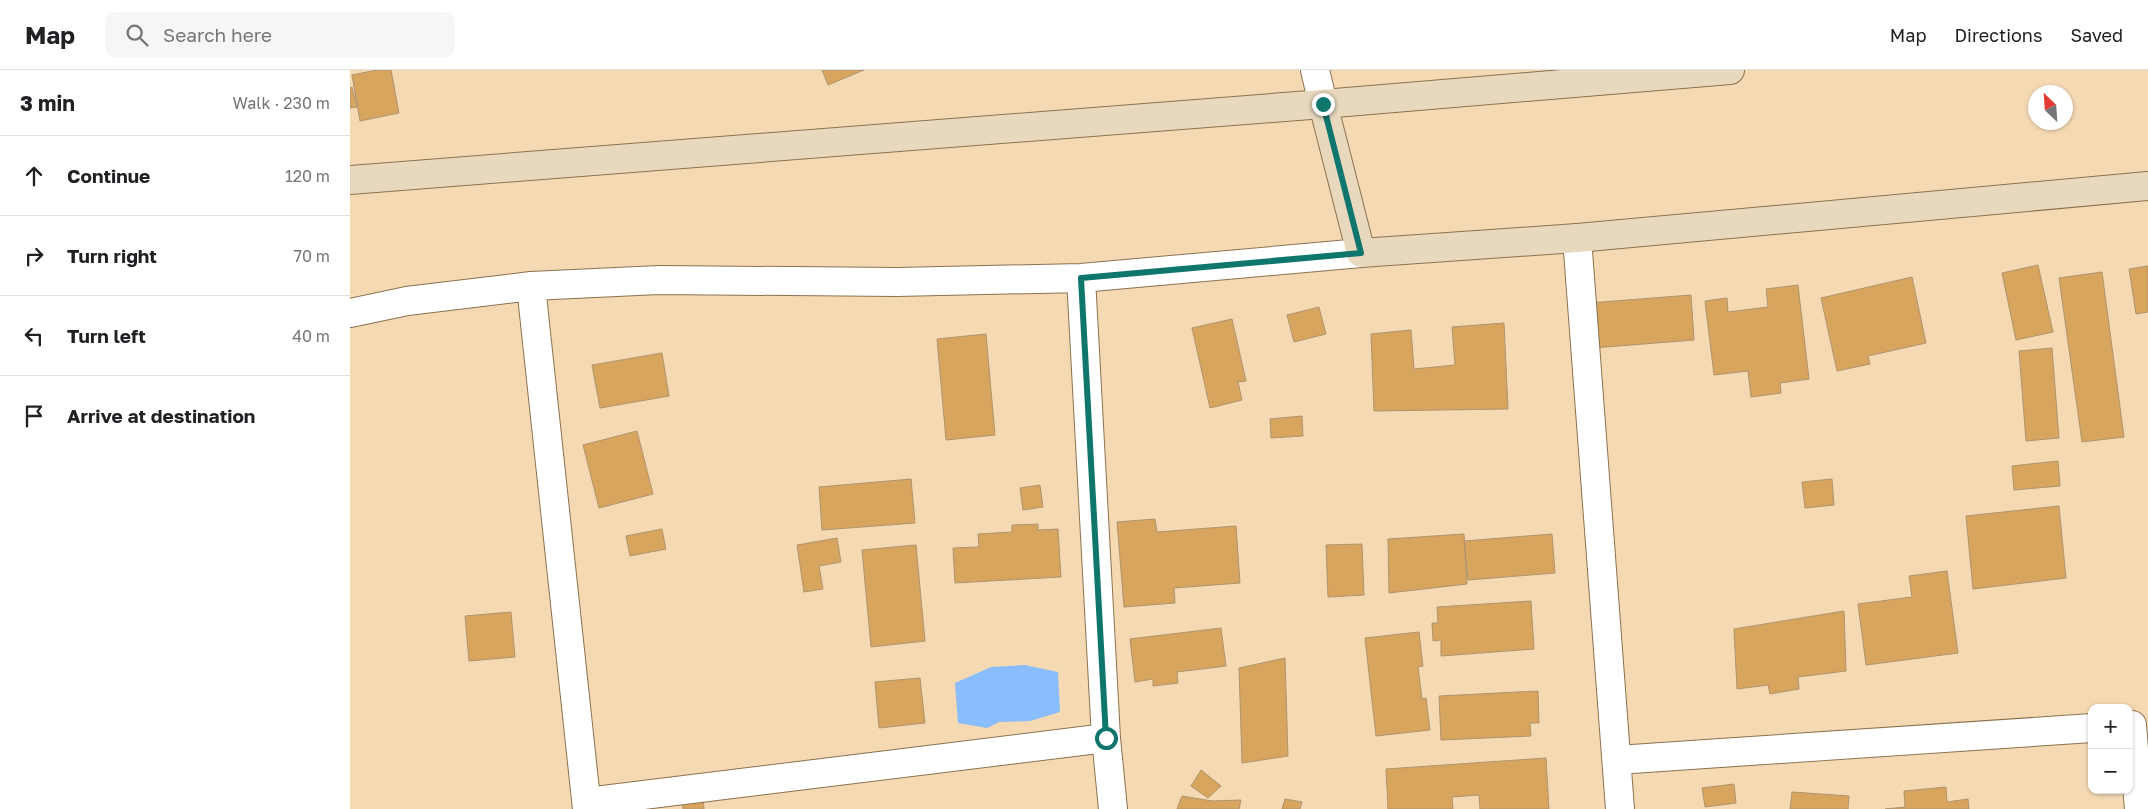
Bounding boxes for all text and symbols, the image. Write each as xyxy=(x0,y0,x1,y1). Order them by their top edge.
search box xyxy=(105,12,455,57)
text: Map xyxy=(25,20,75,49)
icon: search xyxy=(123,21,151,49)
text: Search here xyxy=(163,23,272,46)
text: Map xyxy=(1890,24,1926,46)
text: Directions xyxy=(1954,24,2042,46)
text: Saved xyxy=(2070,24,2123,46)
north arrow xyxy=(2028,85,2073,130)
text: 3 min xyxy=(20,90,75,116)
text: Walk · 230 m xyxy=(233,93,330,113)
route end xyxy=(1312,93,1335,116)
icon: ahead xyxy=(20,162,48,190)
text: Continue xyxy=(67,164,150,187)
text: 120 m xyxy=(285,166,330,186)
icon: right xyxy=(20,242,48,270)
text: Turn right xyxy=(67,244,157,267)
text: 70 m xyxy=(293,246,330,266)
icon: left xyxy=(20,322,48,350)
text: Turn left xyxy=(67,324,146,347)
text: 40 m xyxy=(292,326,330,346)
icon: arrive xyxy=(20,402,48,430)
text: Arrive at destination xyxy=(67,404,255,427)
map controls xyxy=(2088,704,2133,794)
button: + xyxy=(2088,704,2133,749)
route start xyxy=(1095,727,1118,750)
button: − xyxy=(2088,749,2133,794)

